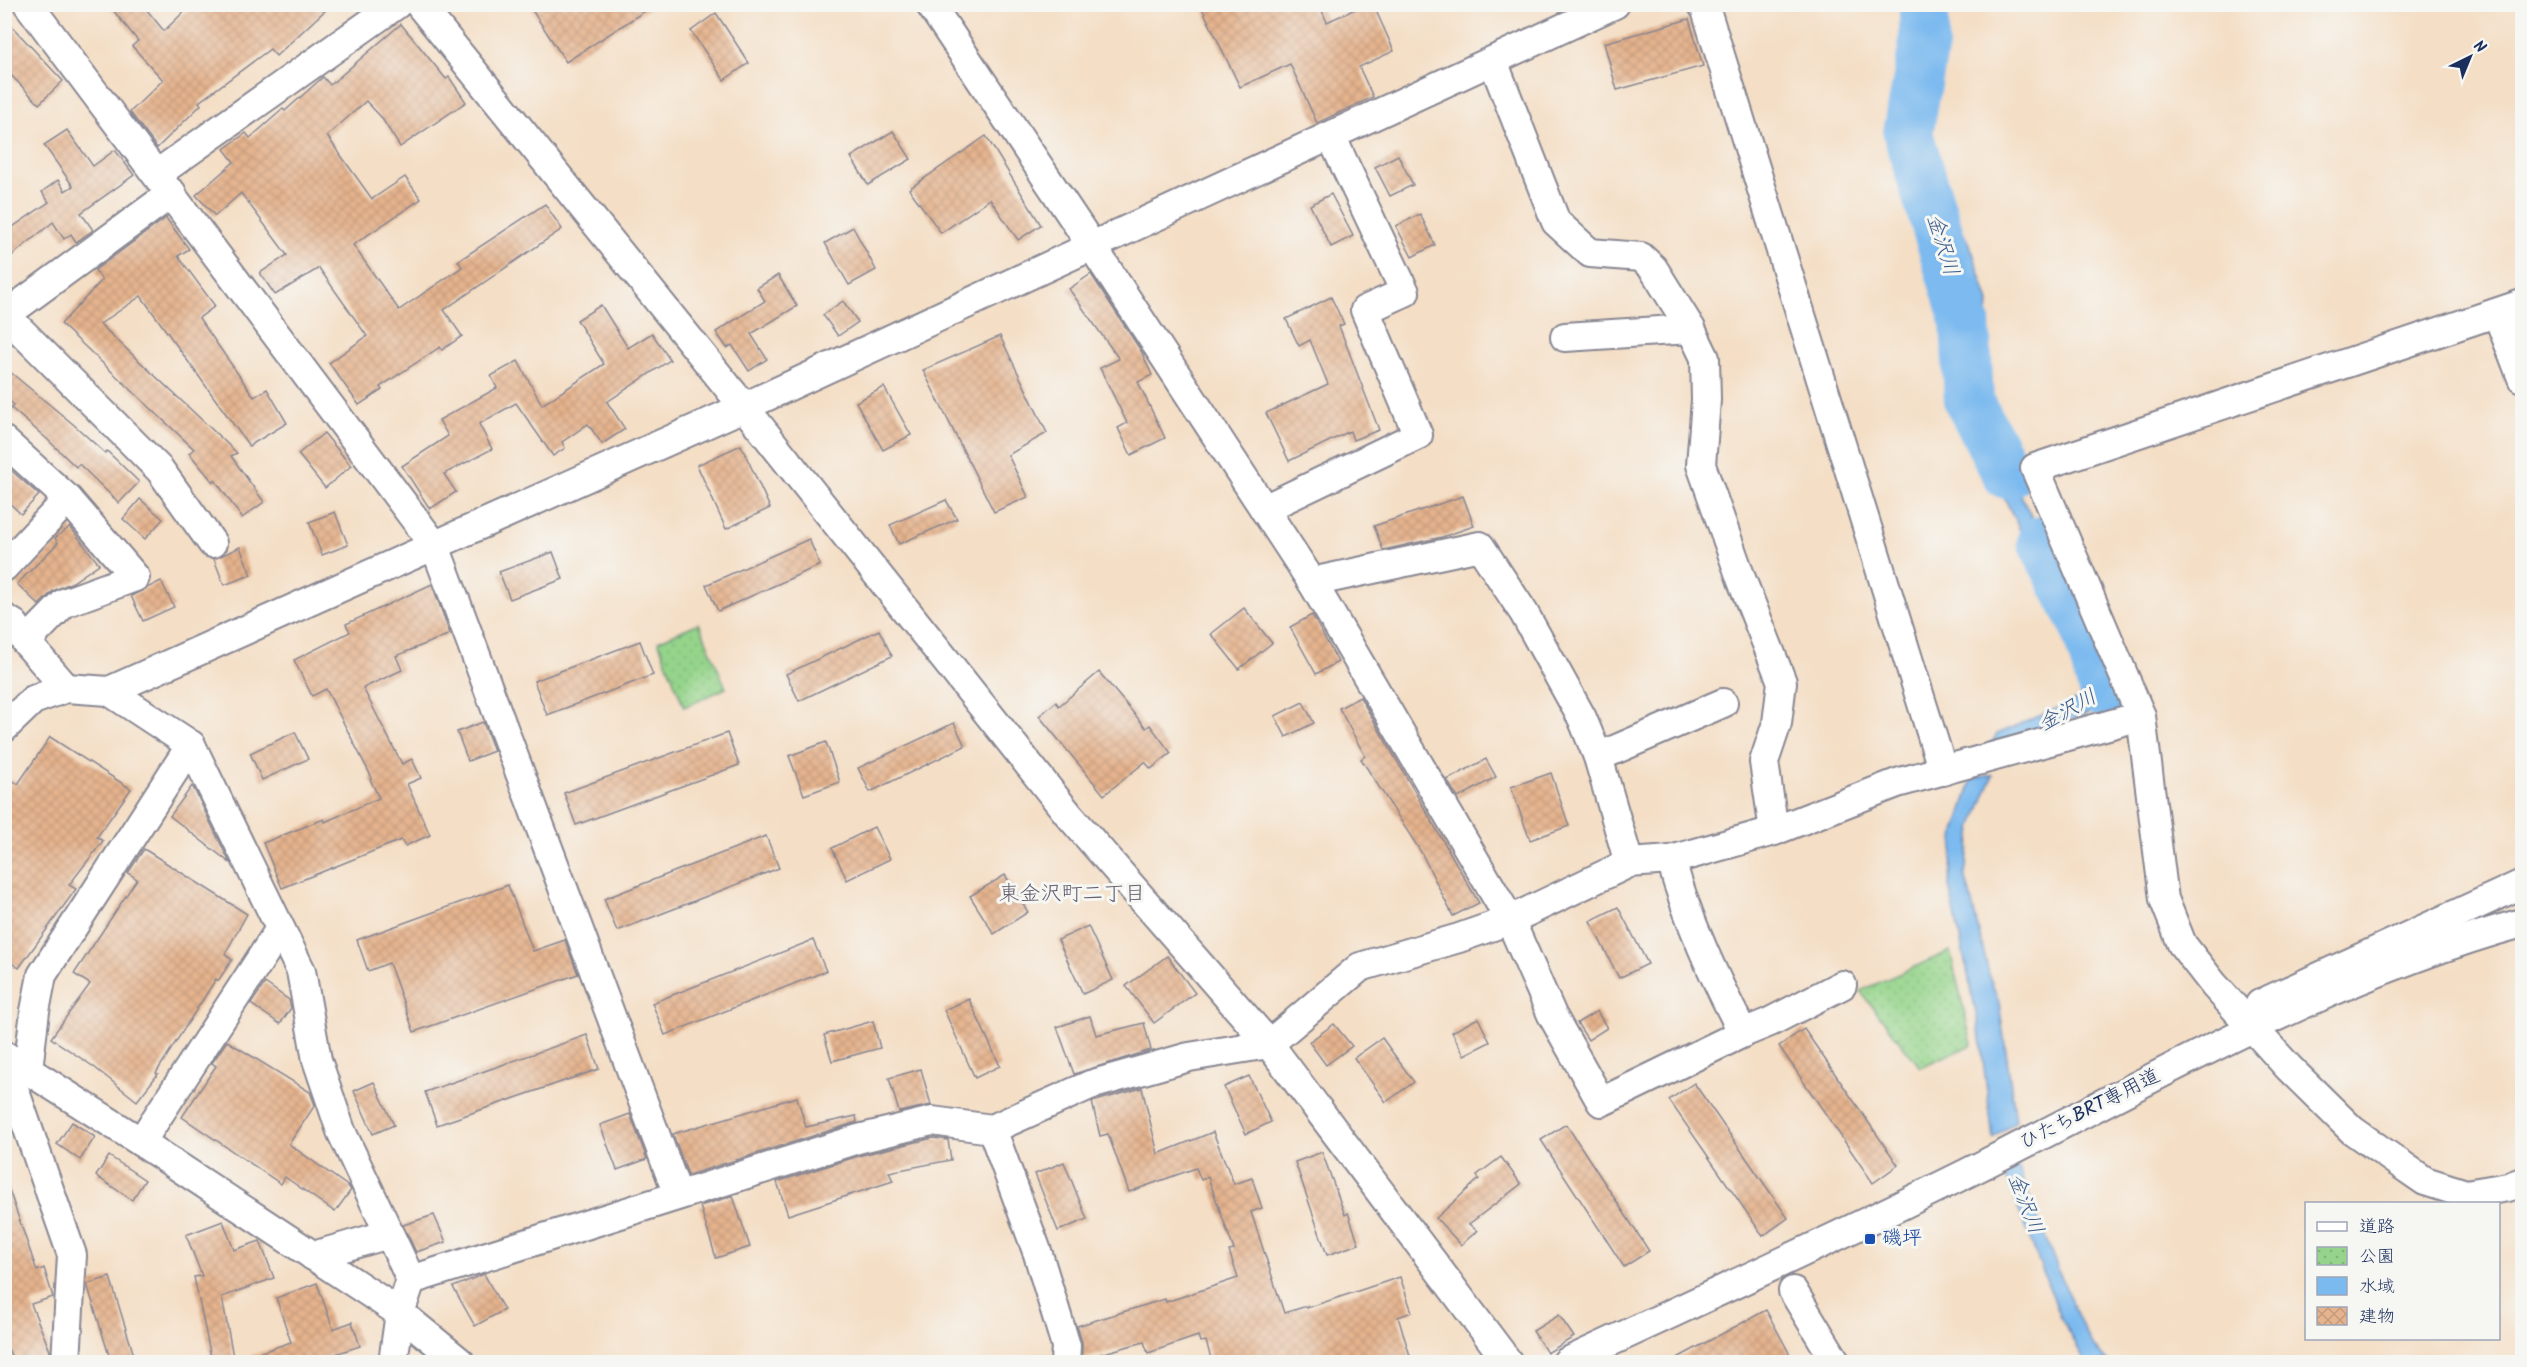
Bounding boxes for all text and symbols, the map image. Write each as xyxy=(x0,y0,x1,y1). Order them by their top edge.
north arrow xyxy=(2440,27,2500,87)
text: N xyxy=(2467,35,2491,60)
water label: 金沢川 xyxy=(1917,210,1967,280)
water label: 金沢川 xyxy=(2032,681,2104,741)
district label: 東金沢町二丁目 xyxy=(999,878,1146,911)
street label: ひたちBRT専用道 xyxy=(2014,1061,2166,1159)
water label: 金沢川 xyxy=(1998,1169,2052,1239)
legend xyxy=(2305,1202,2500,1340)
text: 道路 xyxy=(2359,1213,2395,1242)
place label: 磯坪 xyxy=(1882,1223,1922,1255)
marker: 磯坪 xyxy=(1863,1232,1877,1246)
text: 公園 xyxy=(2359,1243,2395,1272)
text: 水域 xyxy=(2359,1273,2395,1302)
text: 建物 xyxy=(2359,1303,2395,1332)

